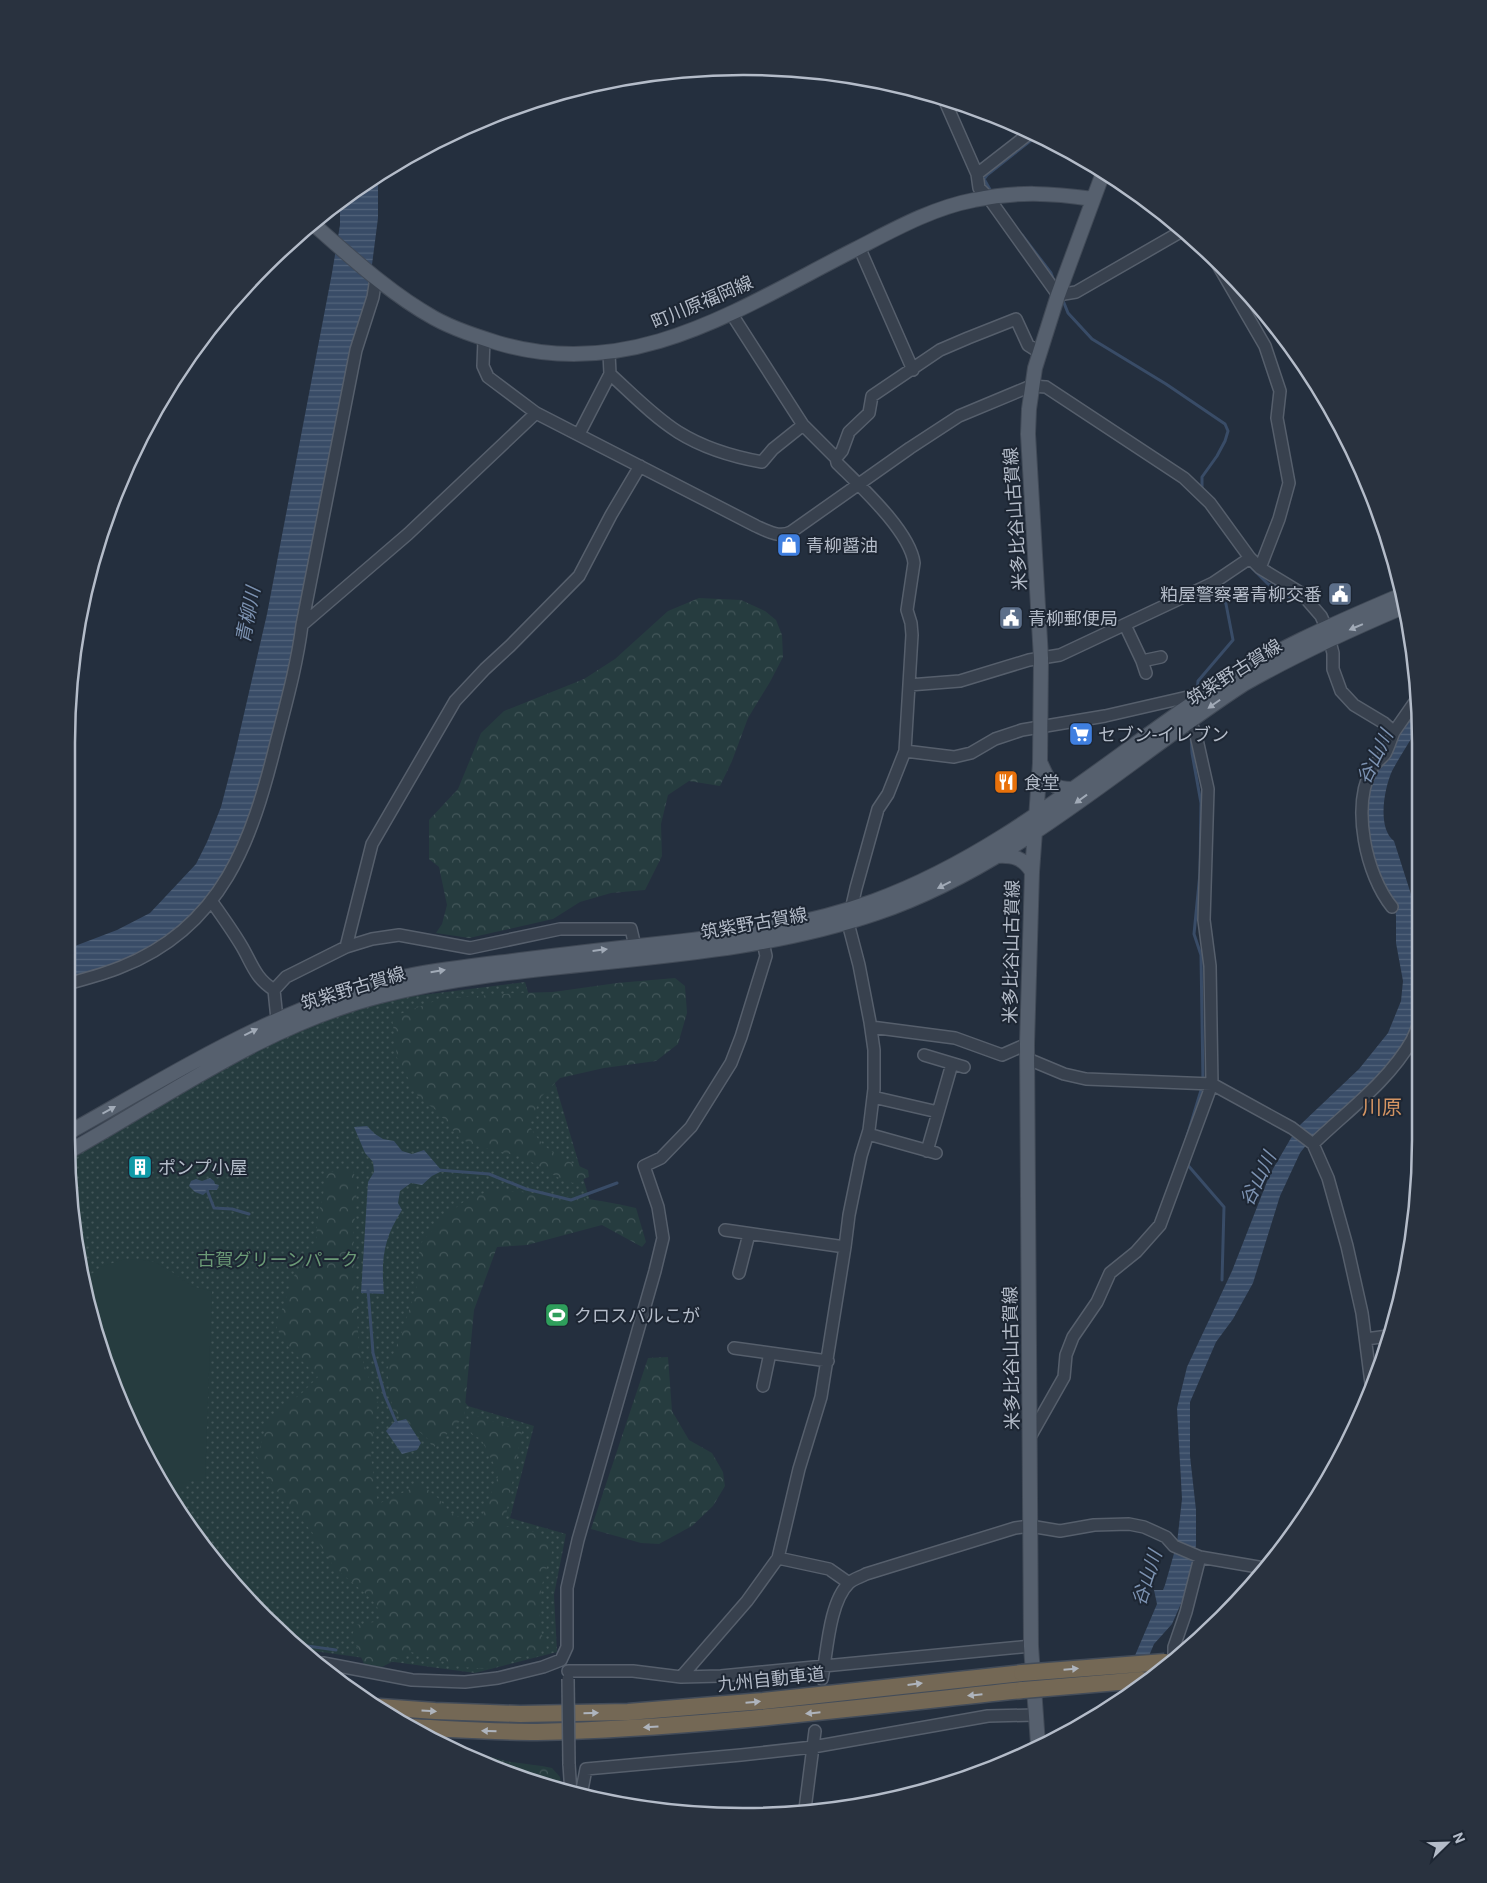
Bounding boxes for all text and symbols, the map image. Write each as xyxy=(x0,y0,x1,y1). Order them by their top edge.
street label: 町川原福岡線 xyxy=(648,271,756,333)
street label: 米多比谷山古賀線 xyxy=(1000,446,1030,592)
shop icon: 青柳醤油 xyxy=(776,532,802,558)
place label: 青柳醤油 xyxy=(806,535,878,556)
public building icon: 粕屋警察署青柳交番 xyxy=(1327,581,1353,607)
water label: 青柳川 xyxy=(231,583,265,645)
place label: 粕屋警察署青柳交番 xyxy=(1160,584,1322,605)
public building icon: 青柳郵便局 xyxy=(998,605,1024,631)
place label: 青柳郵便局 xyxy=(1028,608,1118,629)
one-way arrow xyxy=(1349,624,1363,632)
street label: 筑紫野古賀線 xyxy=(1183,634,1285,710)
one-way arrow xyxy=(1207,699,1220,709)
supermarket icon: セブン-イレブン xyxy=(1068,721,1094,747)
place label: セブン-イレブン xyxy=(1098,724,1229,745)
water label: 谷山川 xyxy=(1352,725,1399,788)
restaurant icon: 食堂 xyxy=(993,769,1019,795)
place label: 食堂 xyxy=(1024,772,1060,793)
one-way arrow xyxy=(1074,794,1088,804)
street label: 米多比谷山古賀線 xyxy=(999,880,1023,1024)
one-way arrow xyxy=(937,881,951,889)
street label: 筑紫野古賀線 xyxy=(699,903,809,943)
one-way arrow xyxy=(592,946,608,954)
street label: 筑紫野古賀線 xyxy=(298,962,408,1014)
one-way arrow xyxy=(431,967,447,975)
one-way arrow xyxy=(244,1028,258,1036)
district label: 川原 xyxy=(1362,1095,1402,1119)
one-way arrow xyxy=(101,1106,116,1114)
water label: 谷山川 xyxy=(1235,1147,1282,1210)
building icon: ポンプ小屋 xyxy=(127,1154,153,1180)
place label: ポンプ小屋 xyxy=(158,1157,247,1178)
park label: 古賀グリーンパーク xyxy=(197,1249,359,1270)
street label: 米多比谷山古賀線 xyxy=(999,1286,1023,1430)
sports icon: クロスパルこが xyxy=(544,1302,570,1328)
place label: クロスパルこが xyxy=(574,1305,700,1326)
water label: 谷山川 xyxy=(1127,1545,1167,1609)
street label: 九州自動車道 xyxy=(716,1663,826,1695)
one-way arrow xyxy=(1063,1665,1079,1673)
one-way arrow xyxy=(907,1680,923,1688)
one-way arrow xyxy=(967,1691,983,1699)
one-way arrow xyxy=(746,1698,762,1706)
one-way arrow xyxy=(421,1707,437,1715)
one-way arrow xyxy=(583,1709,599,1717)
one-way arrow xyxy=(805,1709,821,1717)
one-way arrow xyxy=(643,1723,659,1731)
one-way arrow xyxy=(481,1726,497,1734)
north arrow xyxy=(1422,1818,1472,1868)
text: N xyxy=(1450,1830,1468,1846)

